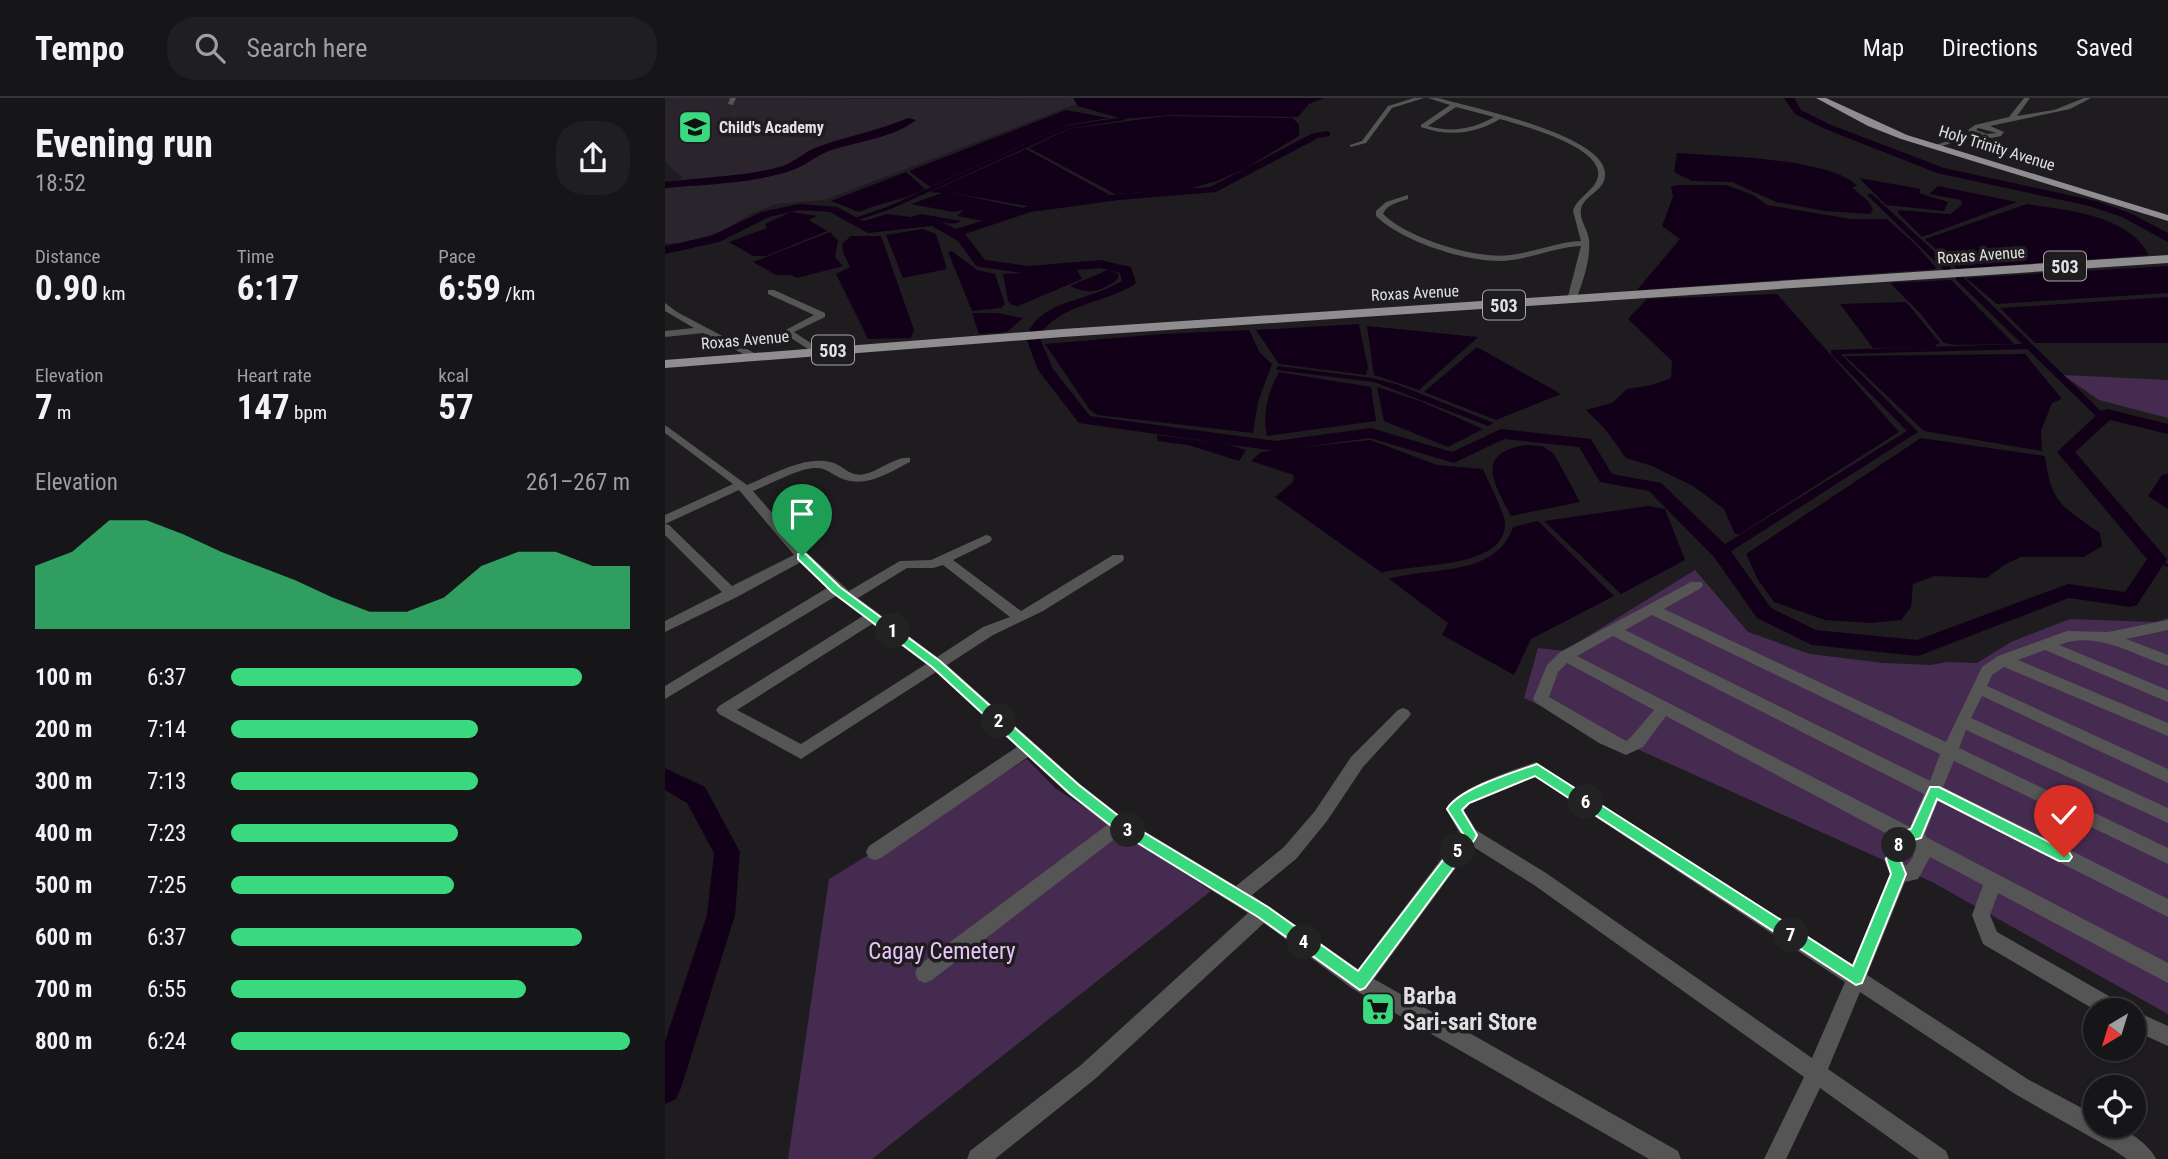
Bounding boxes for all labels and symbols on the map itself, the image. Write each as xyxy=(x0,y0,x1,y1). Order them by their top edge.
school or university icon: Child's Academy xyxy=(676,108,714,146)
place label: Child's Academy xyxy=(719,118,824,137)
street label: Holy Trinity Avenue xyxy=(1937,121,2057,175)
street label: Roxas Avenue xyxy=(1936,242,2026,268)
road number: 503 xyxy=(2044,252,2086,280)
street label: Roxas Avenue xyxy=(1371,281,1459,305)
road number: 503 xyxy=(1483,290,1525,320)
street label: Roxas Avenue xyxy=(700,327,790,353)
road number: 503 xyxy=(812,336,854,364)
pin xyxy=(772,484,832,556)
pin: 1 xyxy=(875,614,911,648)
pin: 2 xyxy=(981,704,1017,738)
pin: 6 xyxy=(1569,784,1604,820)
pin xyxy=(2034,785,2094,857)
pin: 3 xyxy=(1111,812,1145,848)
pin: 8 xyxy=(1881,828,1917,862)
pin: 5 xyxy=(1441,834,1475,868)
pin: 7 xyxy=(1773,918,1809,952)
pin: 4 xyxy=(1287,924,1321,960)
park label: Cagay Cemetery xyxy=(868,938,1016,965)
place label: Barba Sari-sari Store xyxy=(1403,983,1537,1036)
supermarket icon: Barba Sari-sari Store xyxy=(1359,990,1397,1028)
north arrow xyxy=(2083,998,2145,1060)

